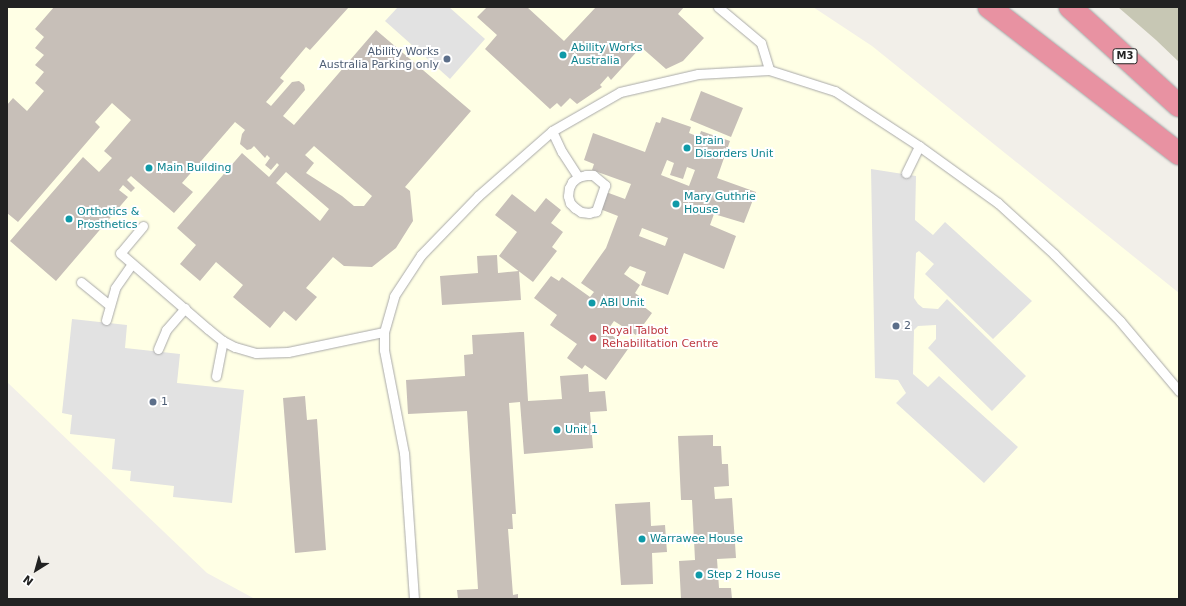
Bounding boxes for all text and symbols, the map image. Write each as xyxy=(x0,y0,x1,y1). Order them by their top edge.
place label: Ability Works Australia xyxy=(571,42,643,68)
place label: Ability Works Australia Parking only xyxy=(319,46,439,72)
road number: M3 xyxy=(1112,48,1138,64)
marker: Ability Works Australia xyxy=(558,50,568,60)
marker: Ability Works Australia Parking only xyxy=(442,54,452,64)
place label: Brain Disorders Unit xyxy=(695,135,773,161)
marker: Brain Disorders Unit xyxy=(682,143,692,153)
place label: Main Building xyxy=(157,161,231,175)
marker: Main Building xyxy=(144,163,154,173)
place label: Mary Guthrie House xyxy=(684,191,756,217)
marker: Mary Guthrie House xyxy=(671,199,681,209)
place label: Orthotics & Prosthetics xyxy=(77,206,139,232)
marker: Orthotics & Prosthetics xyxy=(64,214,74,224)
place label: ABI Unit xyxy=(600,296,644,310)
marker: ABI Unit xyxy=(587,298,597,308)
place label: 2 xyxy=(904,319,911,333)
marker: 2 xyxy=(891,321,901,331)
place label: Royal Talbot Rehabilitation Centre xyxy=(602,325,718,351)
marker: Royal Talbot Rehabilitation Centre xyxy=(587,332,599,344)
place label: 1 xyxy=(161,395,168,409)
marker: 1 xyxy=(148,397,158,407)
place label: Unit 1 xyxy=(565,423,598,437)
marker: Unit 1 xyxy=(552,425,562,435)
place label: Warrawee House xyxy=(650,532,743,546)
marker: Warrawee House xyxy=(637,534,647,544)
north arrow xyxy=(16,550,56,590)
place label: Step 2 House xyxy=(707,568,781,582)
marker: Step 2 House xyxy=(694,570,704,580)
text: N xyxy=(21,572,36,588)

